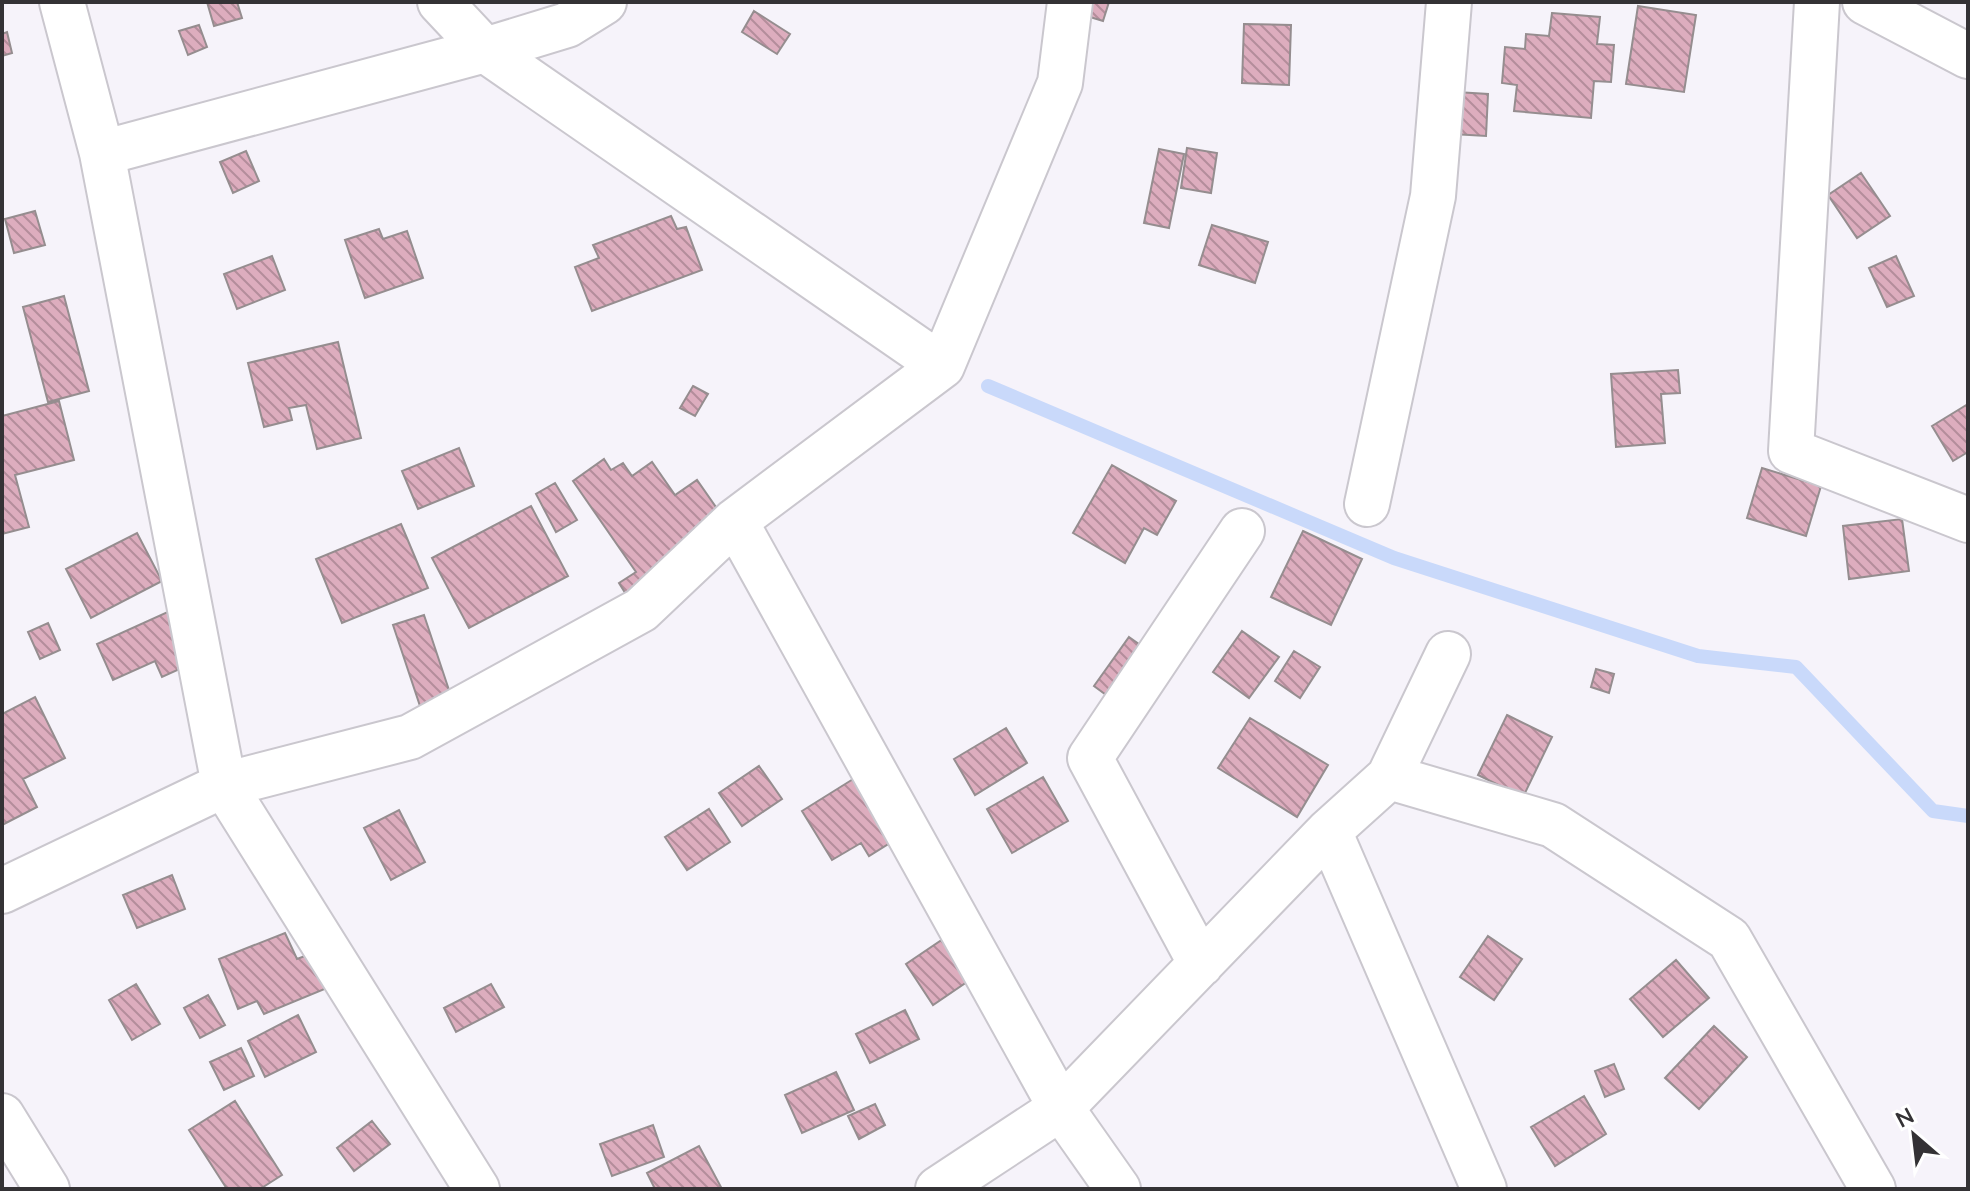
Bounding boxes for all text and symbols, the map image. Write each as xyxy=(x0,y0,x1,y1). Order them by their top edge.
north arrow xyxy=(1874,1095,1954,1175)
text: N xyxy=(1891,1101,1919,1134)

